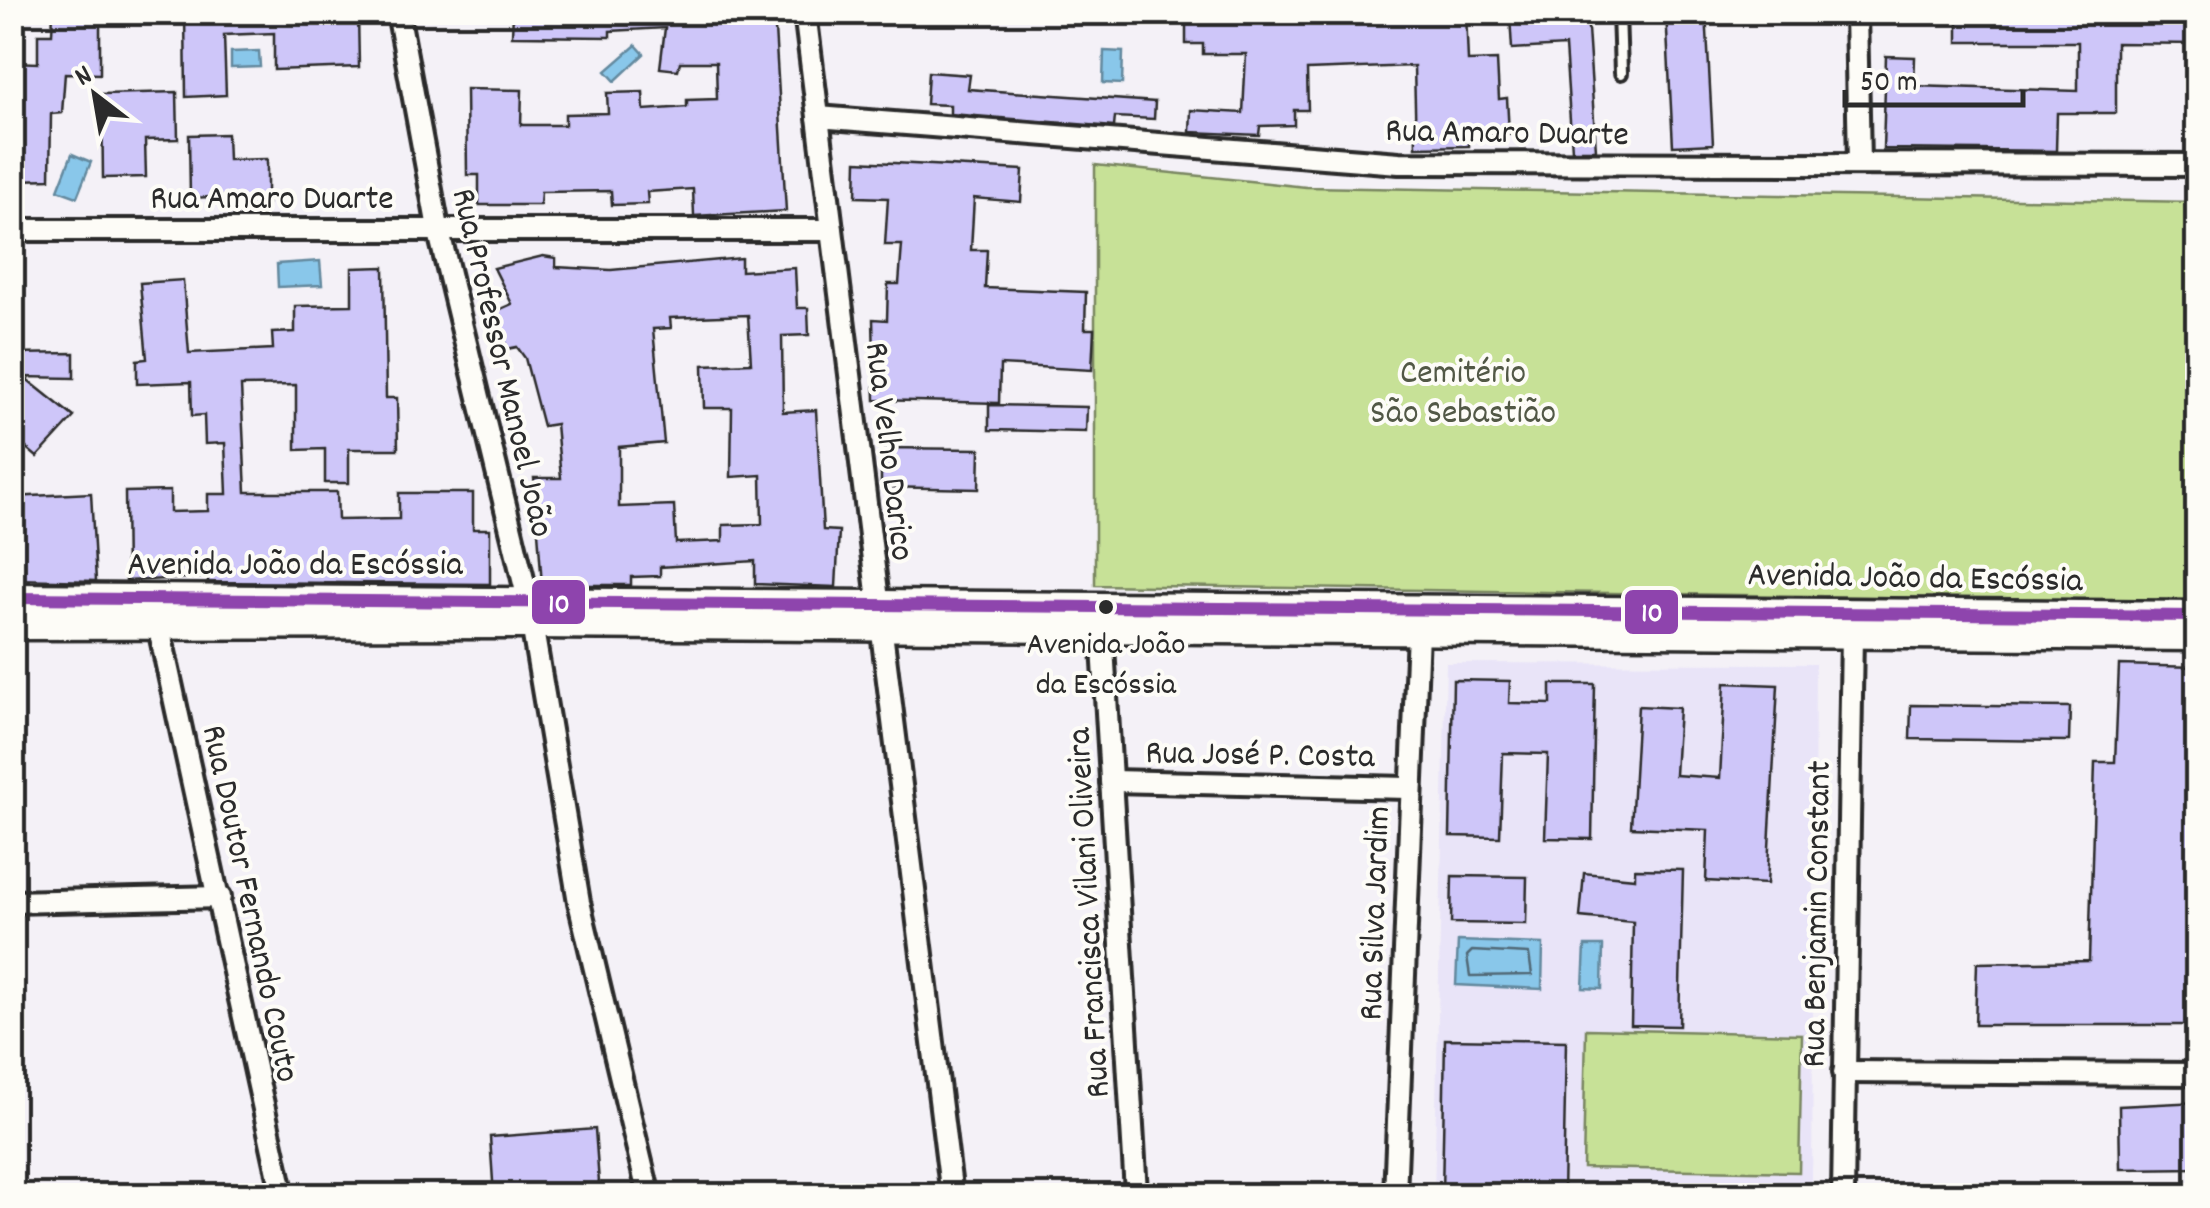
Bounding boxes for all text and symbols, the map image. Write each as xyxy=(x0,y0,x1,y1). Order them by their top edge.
north arrow xyxy=(45,45,145,145)
scale bar xyxy=(1845,45,2022,107)
text: N xyxy=(68,57,101,99)
text: 50 m xyxy=(1860,63,1918,106)
street label: Rua Amaro Duarte xyxy=(1385,108,1629,162)
street label: Rua Amaro Duarte xyxy=(150,176,394,226)
street label: Rua Professor Manoel João xyxy=(436,184,565,542)
street label: Rua Velho Darico xyxy=(849,339,925,564)
park label: Cemitério São Sebastião xyxy=(1370,350,1556,440)
street label: Avenida João da Escóssia xyxy=(127,542,463,592)
street label: Avenida João da Escóssia xyxy=(1747,552,2084,608)
line badge: 10 xyxy=(530,578,587,626)
text: 10 xyxy=(548,587,570,627)
line badge: 10 xyxy=(1623,588,1680,636)
text: 10 xyxy=(1641,596,1663,636)
marker: Avenida João da Escóssia xyxy=(1096,597,1116,617)
place label: Avenida João da Escóssia xyxy=(1027,624,1185,710)
street label: Rua Doutor Fernando Couto xyxy=(186,721,310,1087)
street label: Rua Francisca Vilani Oliveira xyxy=(1056,726,1126,1099)
street label: Rua José P. Costa xyxy=(1145,730,1376,784)
street label: Rua Benjamin Constant xyxy=(1791,760,1847,1068)
street label: Rua Silva Jardim xyxy=(1348,805,1406,1021)

